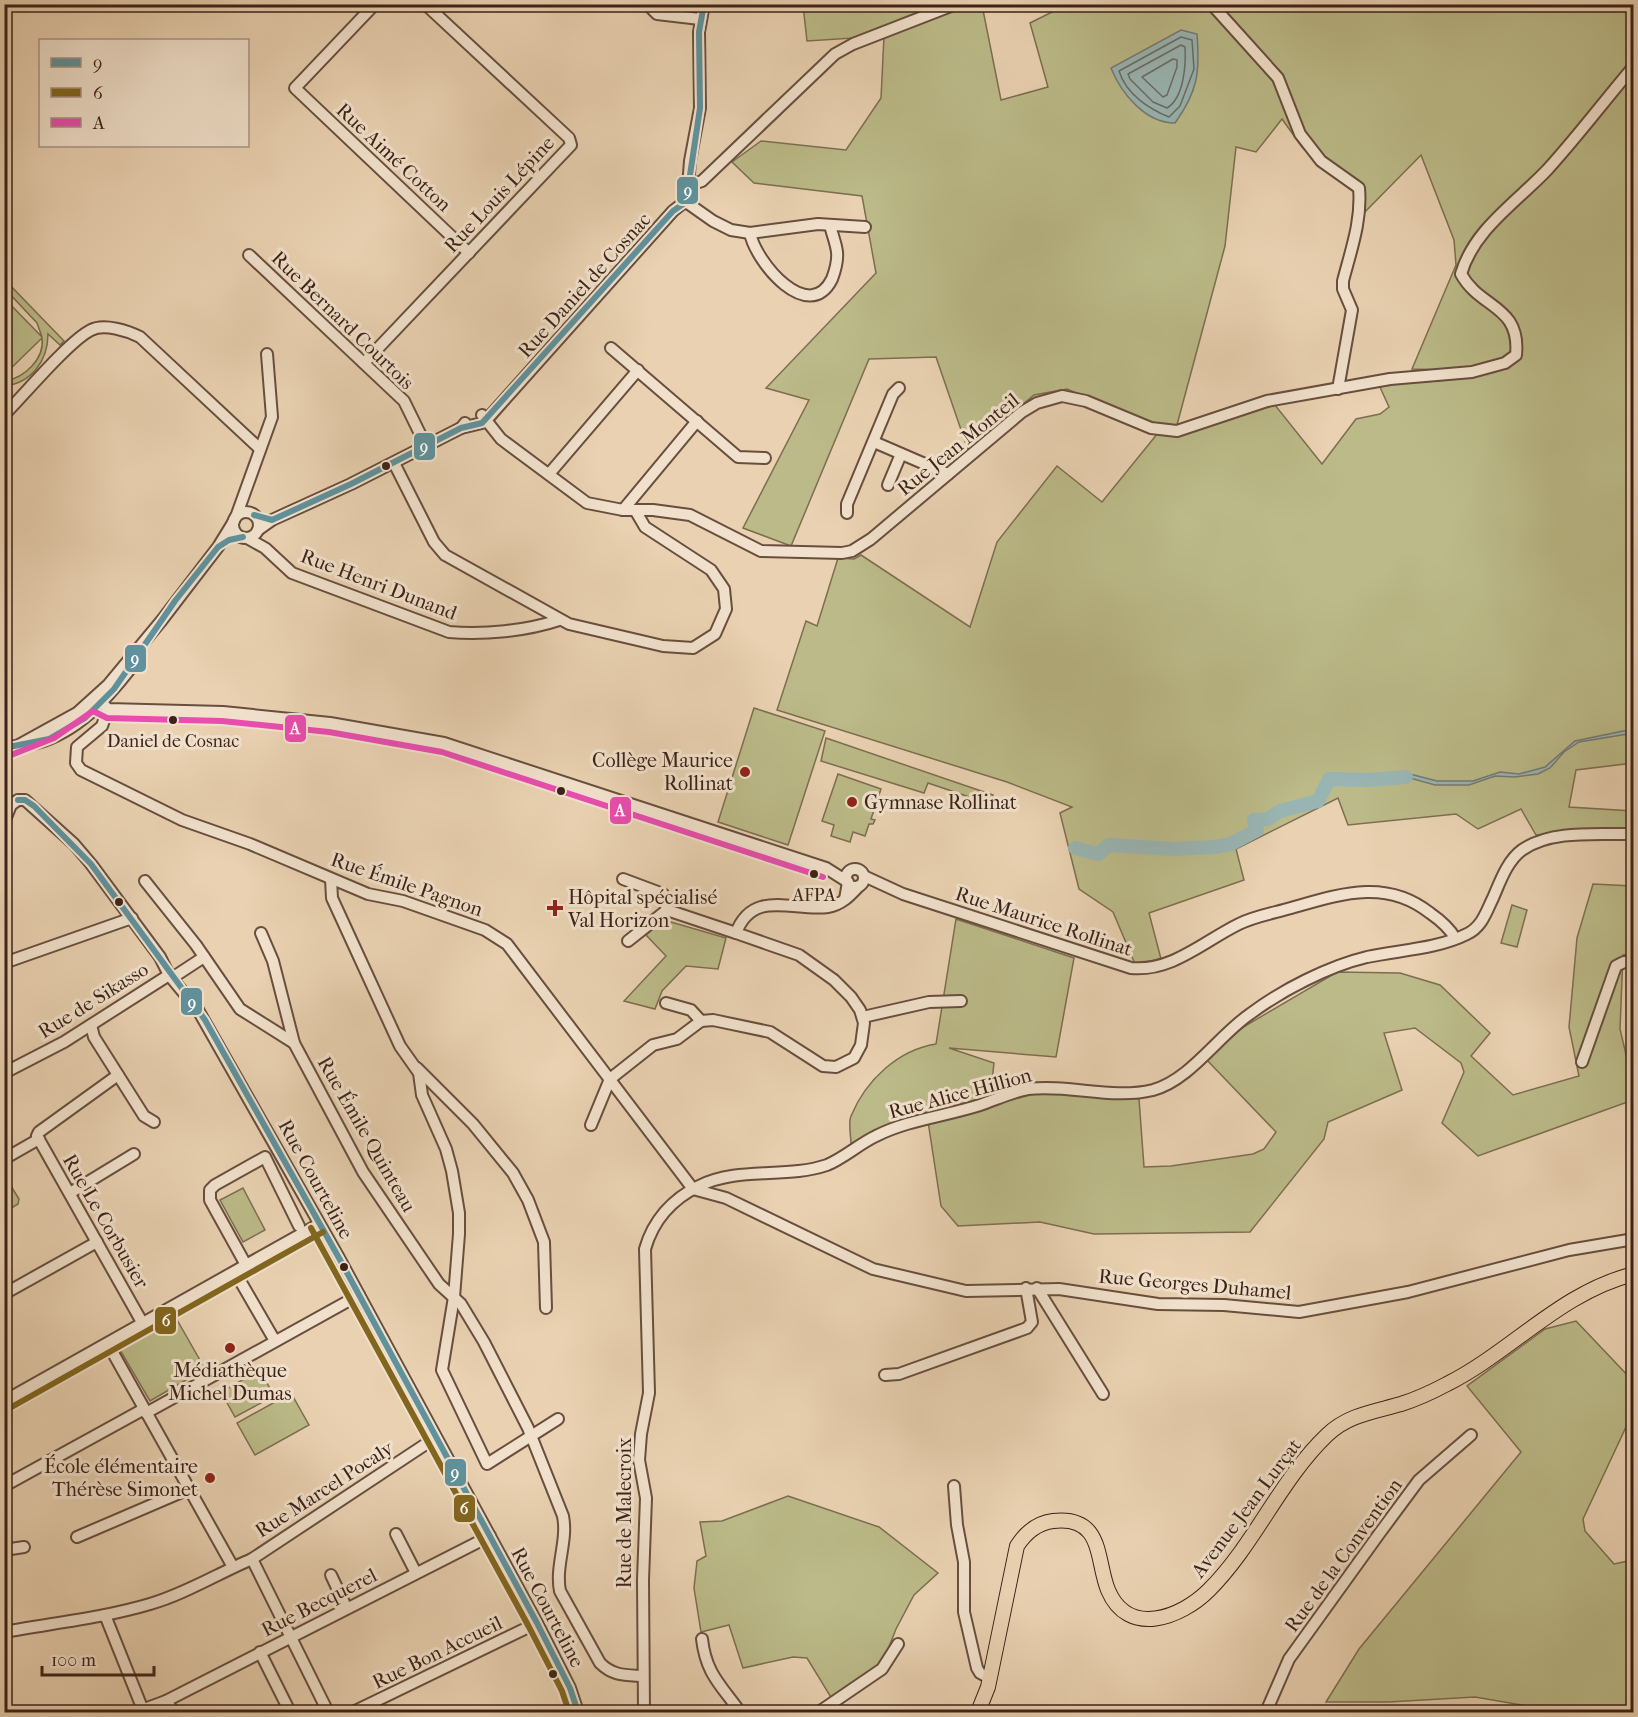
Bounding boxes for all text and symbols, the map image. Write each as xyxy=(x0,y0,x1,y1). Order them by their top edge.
legend xyxy=(39,39,249,147)
text: 9 xyxy=(93,53,102,74)
text: 6 xyxy=(93,83,103,104)
street label: Rue Aimé Cotton xyxy=(331,98,456,217)
text: A xyxy=(92,113,105,134)
street label: Rue Louis Lépine xyxy=(440,131,559,257)
line badge: 9 xyxy=(676,176,699,205)
text: 9 xyxy=(683,181,692,201)
street label: Rue Daniel de Cosnac xyxy=(513,208,656,362)
street label: Rue Bernard Courtois xyxy=(267,246,419,394)
street label: Rue Jean Monteil xyxy=(893,388,1024,500)
line badge: 9 xyxy=(413,432,436,461)
text: 9 xyxy=(419,437,428,457)
unlabelled marker xyxy=(380,460,392,472)
street label: Rue Henri Dunand xyxy=(298,544,461,625)
line badge: 9 xyxy=(124,644,147,673)
text: 9 xyxy=(130,649,139,669)
marker: Daniel de Cosnac xyxy=(167,714,179,726)
line badge: A xyxy=(284,714,307,743)
text: A xyxy=(289,719,301,738)
place label: Daniel de Cosnac xyxy=(107,731,239,752)
place label: Collège Maurice Rollinat xyxy=(592,749,733,795)
marker: Collège Maurice Rollinat xyxy=(738,765,752,779)
unlabelled marker xyxy=(555,785,567,797)
place label: Gymnase Rollinat xyxy=(864,791,1017,814)
marker: Gymnase Rollinat xyxy=(845,795,859,809)
line badge: A xyxy=(609,796,632,825)
text: A xyxy=(614,801,626,820)
street label: Rue Émile Pagnon xyxy=(328,847,486,921)
marker: AFPA xyxy=(808,868,820,880)
street label: Rue Maurice Rollinat xyxy=(952,882,1135,961)
place label: AFPA xyxy=(791,885,836,906)
place label: Hôpital spécialisé Val Horizon xyxy=(567,886,717,932)
unlabelled marker xyxy=(113,896,125,908)
marker: Hôpital spécialisé Val Horizon xyxy=(546,899,564,917)
street label: Rue de Sikasso xyxy=(34,957,152,1043)
line badge: 9 xyxy=(180,987,203,1016)
text: 9 xyxy=(187,993,196,1013)
street label: Rue Émile Quinteau xyxy=(313,1052,422,1217)
street label: Rue Alice Hillion xyxy=(886,1063,1034,1124)
street label: Rue Courteline xyxy=(273,1116,358,1243)
street label: Rue Le Corbusier xyxy=(58,1150,154,1293)
unlabelled marker xyxy=(338,1261,350,1273)
street label: Rue Georges Duhamel xyxy=(1098,1265,1293,1304)
line badge: 6 xyxy=(154,1306,177,1335)
text: 6 xyxy=(162,1311,171,1330)
marker: Médiathèque Michel Dumas xyxy=(223,1341,237,1355)
place label: Médiathèque Michel Dumas xyxy=(168,1359,292,1405)
street label: Avenue Jean Lurçat xyxy=(1186,1434,1306,1583)
street label: Rue Marcel Pocaly xyxy=(251,1436,399,1543)
street label: Rue de Malecroix xyxy=(613,1437,636,1589)
place label: École élémentaire Thérèse Simonet xyxy=(44,1454,198,1501)
line badge: 9 xyxy=(444,1458,467,1487)
text: 9 xyxy=(450,1463,459,1483)
marker: École élémentaire Thérèse Simonet xyxy=(203,1471,217,1485)
street label: Rue de la Convention xyxy=(1280,1474,1407,1636)
line badge: 6 xyxy=(453,1494,476,1523)
text: 6 xyxy=(460,1499,469,1518)
street label: Rue Courteline xyxy=(506,1543,589,1671)
street label: Rue Becquerel xyxy=(258,1563,381,1641)
street label: Rue Bon Accueil xyxy=(368,1611,506,1694)
scale bar xyxy=(42,1639,154,1677)
text: 100 m xyxy=(51,1650,96,1671)
unlabelled marker xyxy=(547,1668,559,1680)

